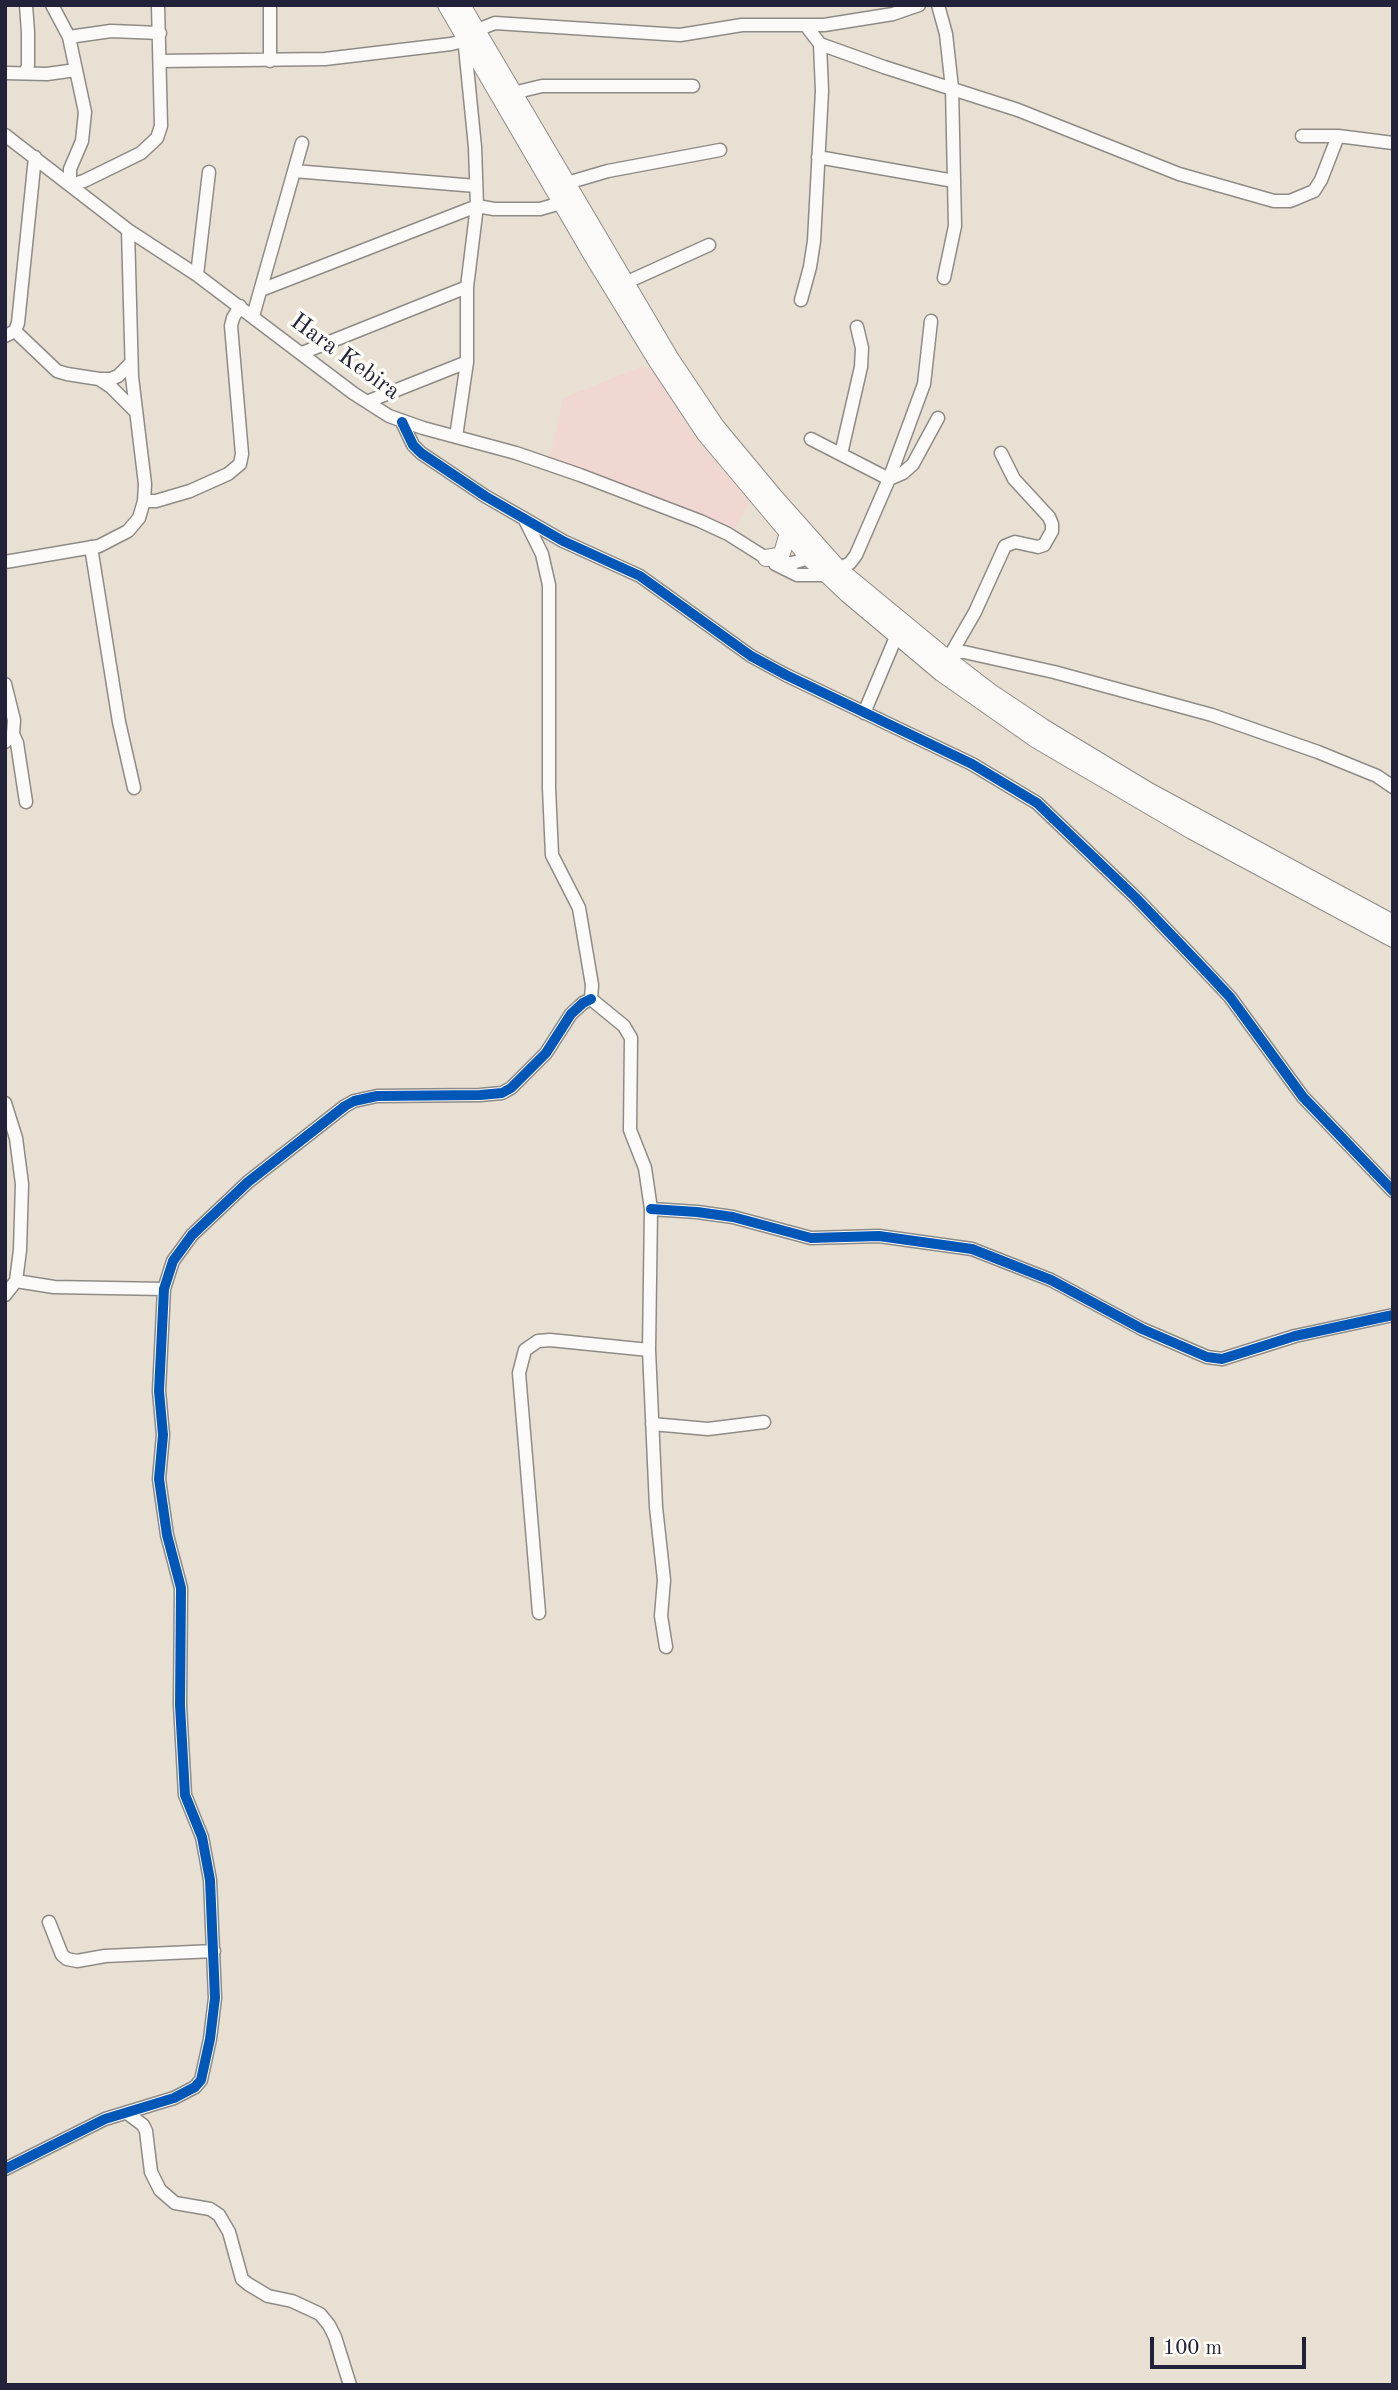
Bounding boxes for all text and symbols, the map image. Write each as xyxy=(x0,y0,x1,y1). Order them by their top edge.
street label: Hara Kebira xyxy=(284,307,406,407)
scale bar xyxy=(1153,2324,1309,2368)
text: 100 m xyxy=(1163,2338,1222,2359)

